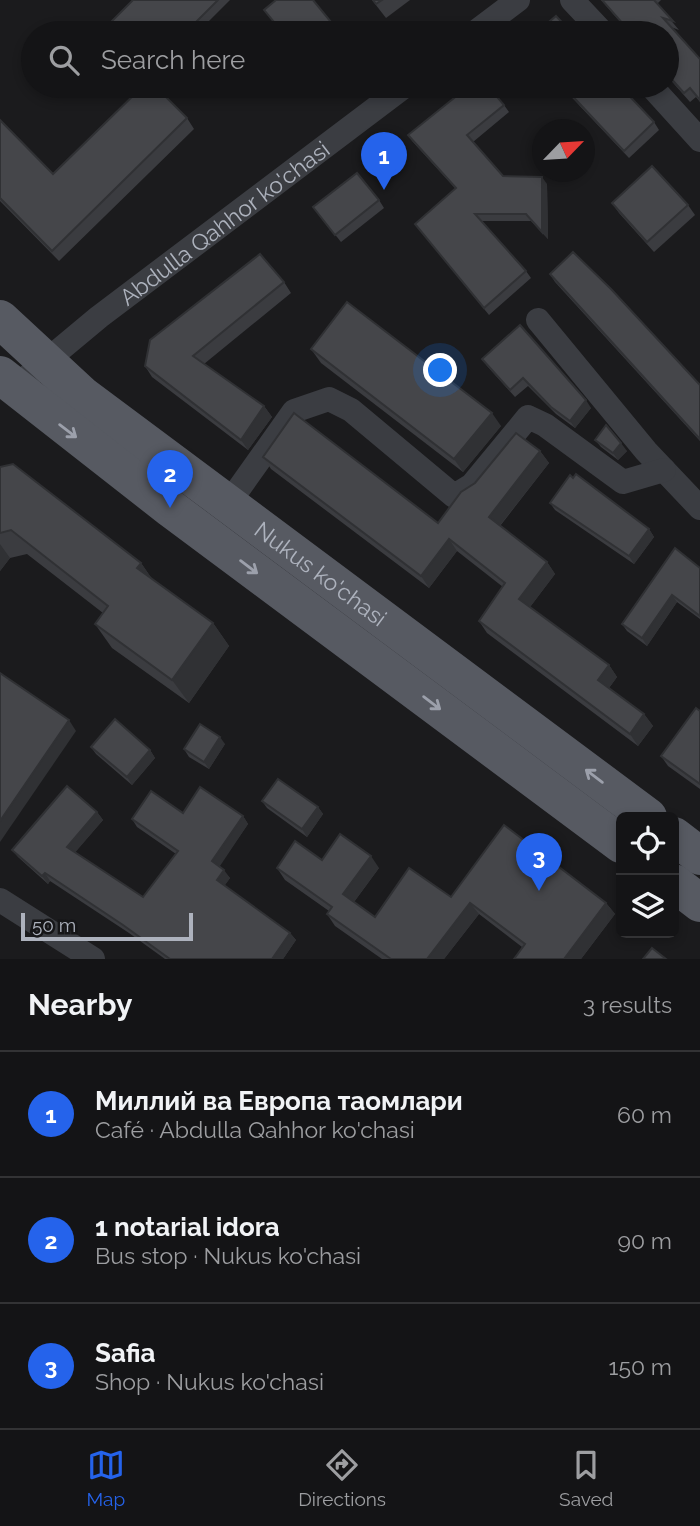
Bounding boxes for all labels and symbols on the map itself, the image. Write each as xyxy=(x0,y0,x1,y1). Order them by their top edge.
north arrow xyxy=(532,119,595,182)
pin: 1 xyxy=(361,132,407,190)
street label: Abdulla Qahhor ko'chasi xyxy=(114,135,334,310)
your location xyxy=(423,353,457,387)
one-way arrow xyxy=(58,423,76,438)
pin: 2 xyxy=(147,450,193,508)
street label: Nukus ko'chasi xyxy=(250,515,392,631)
one-way arrow xyxy=(240,560,258,575)
one-way arrow xyxy=(422,696,441,710)
one-way arrow xyxy=(585,769,603,784)
pin: 3 xyxy=(516,833,562,891)
scale bar xyxy=(21,910,192,942)

